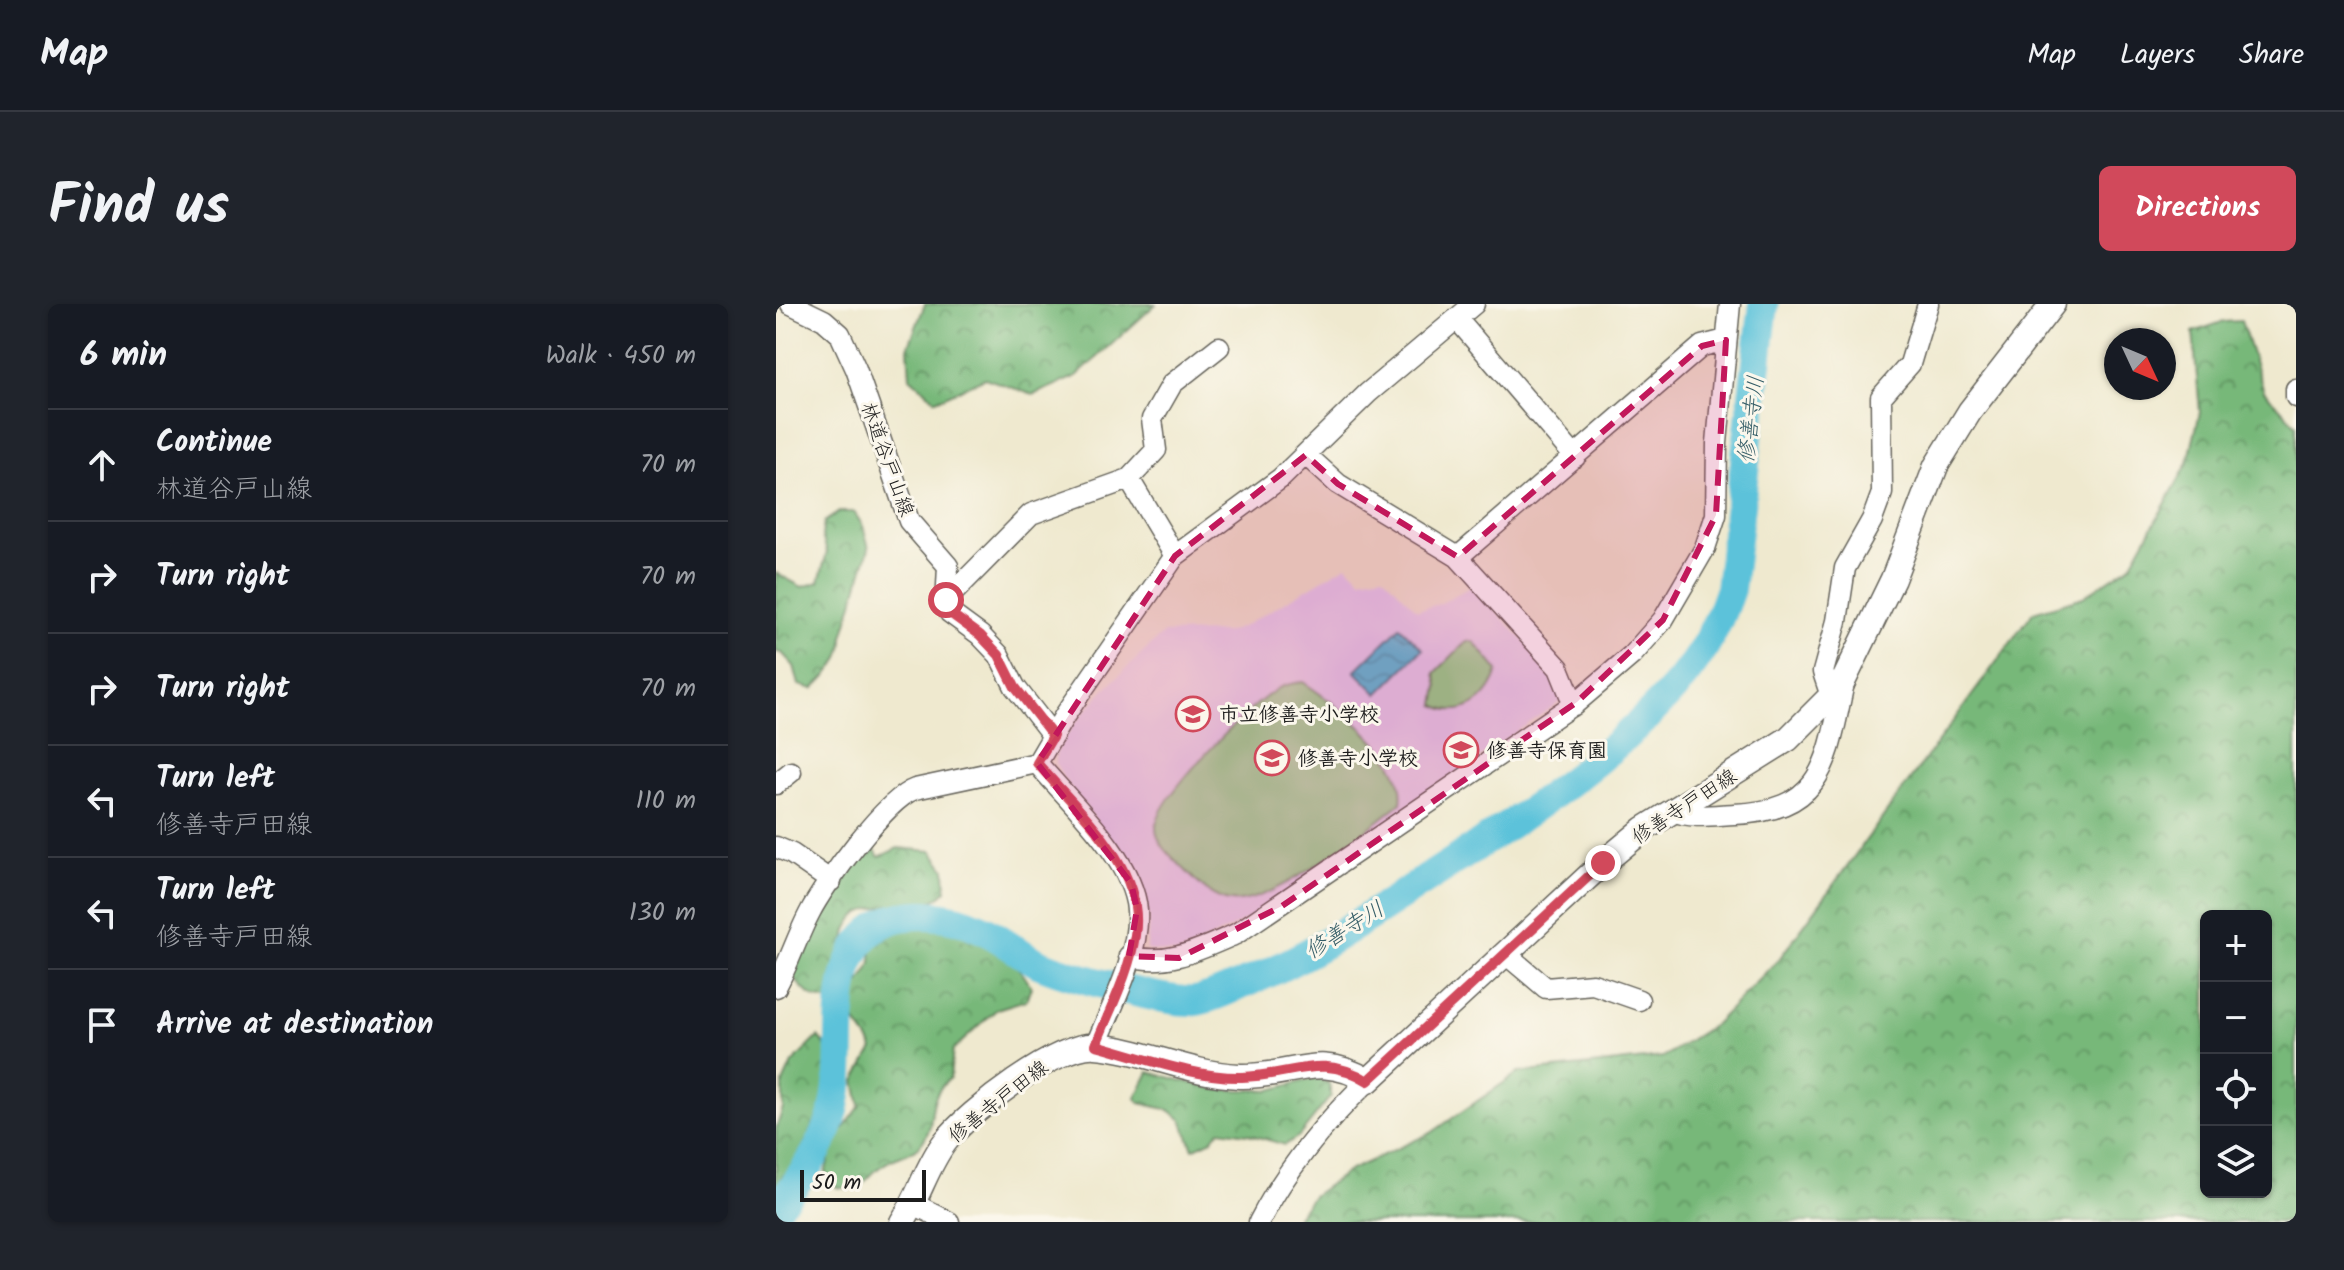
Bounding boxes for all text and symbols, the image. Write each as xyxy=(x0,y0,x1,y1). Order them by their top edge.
text: Map xyxy=(40,25,109,85)
text: Map xyxy=(2027,33,2076,78)
text: Layers xyxy=(2120,33,2195,78)
text: Share xyxy=(2239,33,2304,78)
text: Find us xyxy=(48,163,229,253)
button: Directions xyxy=(2099,166,2296,251)
north arrow xyxy=(2104,328,2176,400)
text: 6 min xyxy=(80,329,167,383)
text: Walk · 450 m xyxy=(545,335,696,377)
water label: 修善寺川 xyxy=(1730,373,1775,465)
street label: 林道谷戸山線 xyxy=(851,398,922,522)
text: Continue xyxy=(156,419,272,467)
icon: ahead xyxy=(80,443,124,487)
text: 70 m xyxy=(640,444,696,486)
text: 林道谷戸山線 xyxy=(156,469,312,511)
text: Turn right xyxy=(156,553,289,601)
icon: right xyxy=(80,555,124,599)
text: 70 m xyxy=(640,556,696,598)
route start xyxy=(928,582,964,618)
text: Turn right xyxy=(156,665,289,713)
icon: right xyxy=(80,667,124,711)
text: 70 m xyxy=(640,668,696,710)
school or university icon: 市立修善寺小学校 xyxy=(1174,695,1212,733)
place label: 市立修善寺小学校 xyxy=(1219,700,1379,732)
school or university icon: 修善寺保育園 xyxy=(1442,731,1480,769)
place label: 修善寺保育園 xyxy=(1487,736,1607,768)
school or university icon: 修善寺小学校 xyxy=(1253,739,1291,777)
place label: 修善寺小学校 xyxy=(1298,744,1418,776)
text: Turn left xyxy=(156,755,275,803)
street label: 修善寺戸田線 xyxy=(1626,762,1744,854)
icon: left xyxy=(80,779,124,823)
text: 110 m xyxy=(636,780,696,822)
text: 修善寺戸田線 xyxy=(156,805,312,847)
route end xyxy=(1585,845,1621,881)
text: Turn left xyxy=(156,867,275,915)
icon: left xyxy=(80,891,124,935)
text: 130 m xyxy=(629,892,696,934)
water label: 修善寺川 xyxy=(1299,893,1392,969)
map controls xyxy=(2200,910,2272,1198)
button: + xyxy=(2200,910,2272,982)
text: 修善寺戸田線 xyxy=(156,917,312,959)
button: − xyxy=(2200,982,2272,1054)
text: Arrive at destination xyxy=(156,1001,433,1049)
icon: arrive xyxy=(80,1003,124,1047)
street label: 修善寺戸田線 xyxy=(942,1053,1056,1152)
button: locate xyxy=(2200,1054,2272,1126)
button: layers xyxy=(2200,1126,2272,1198)
scale bar xyxy=(800,1166,926,1202)
text: 50 m xyxy=(812,1166,861,1201)

